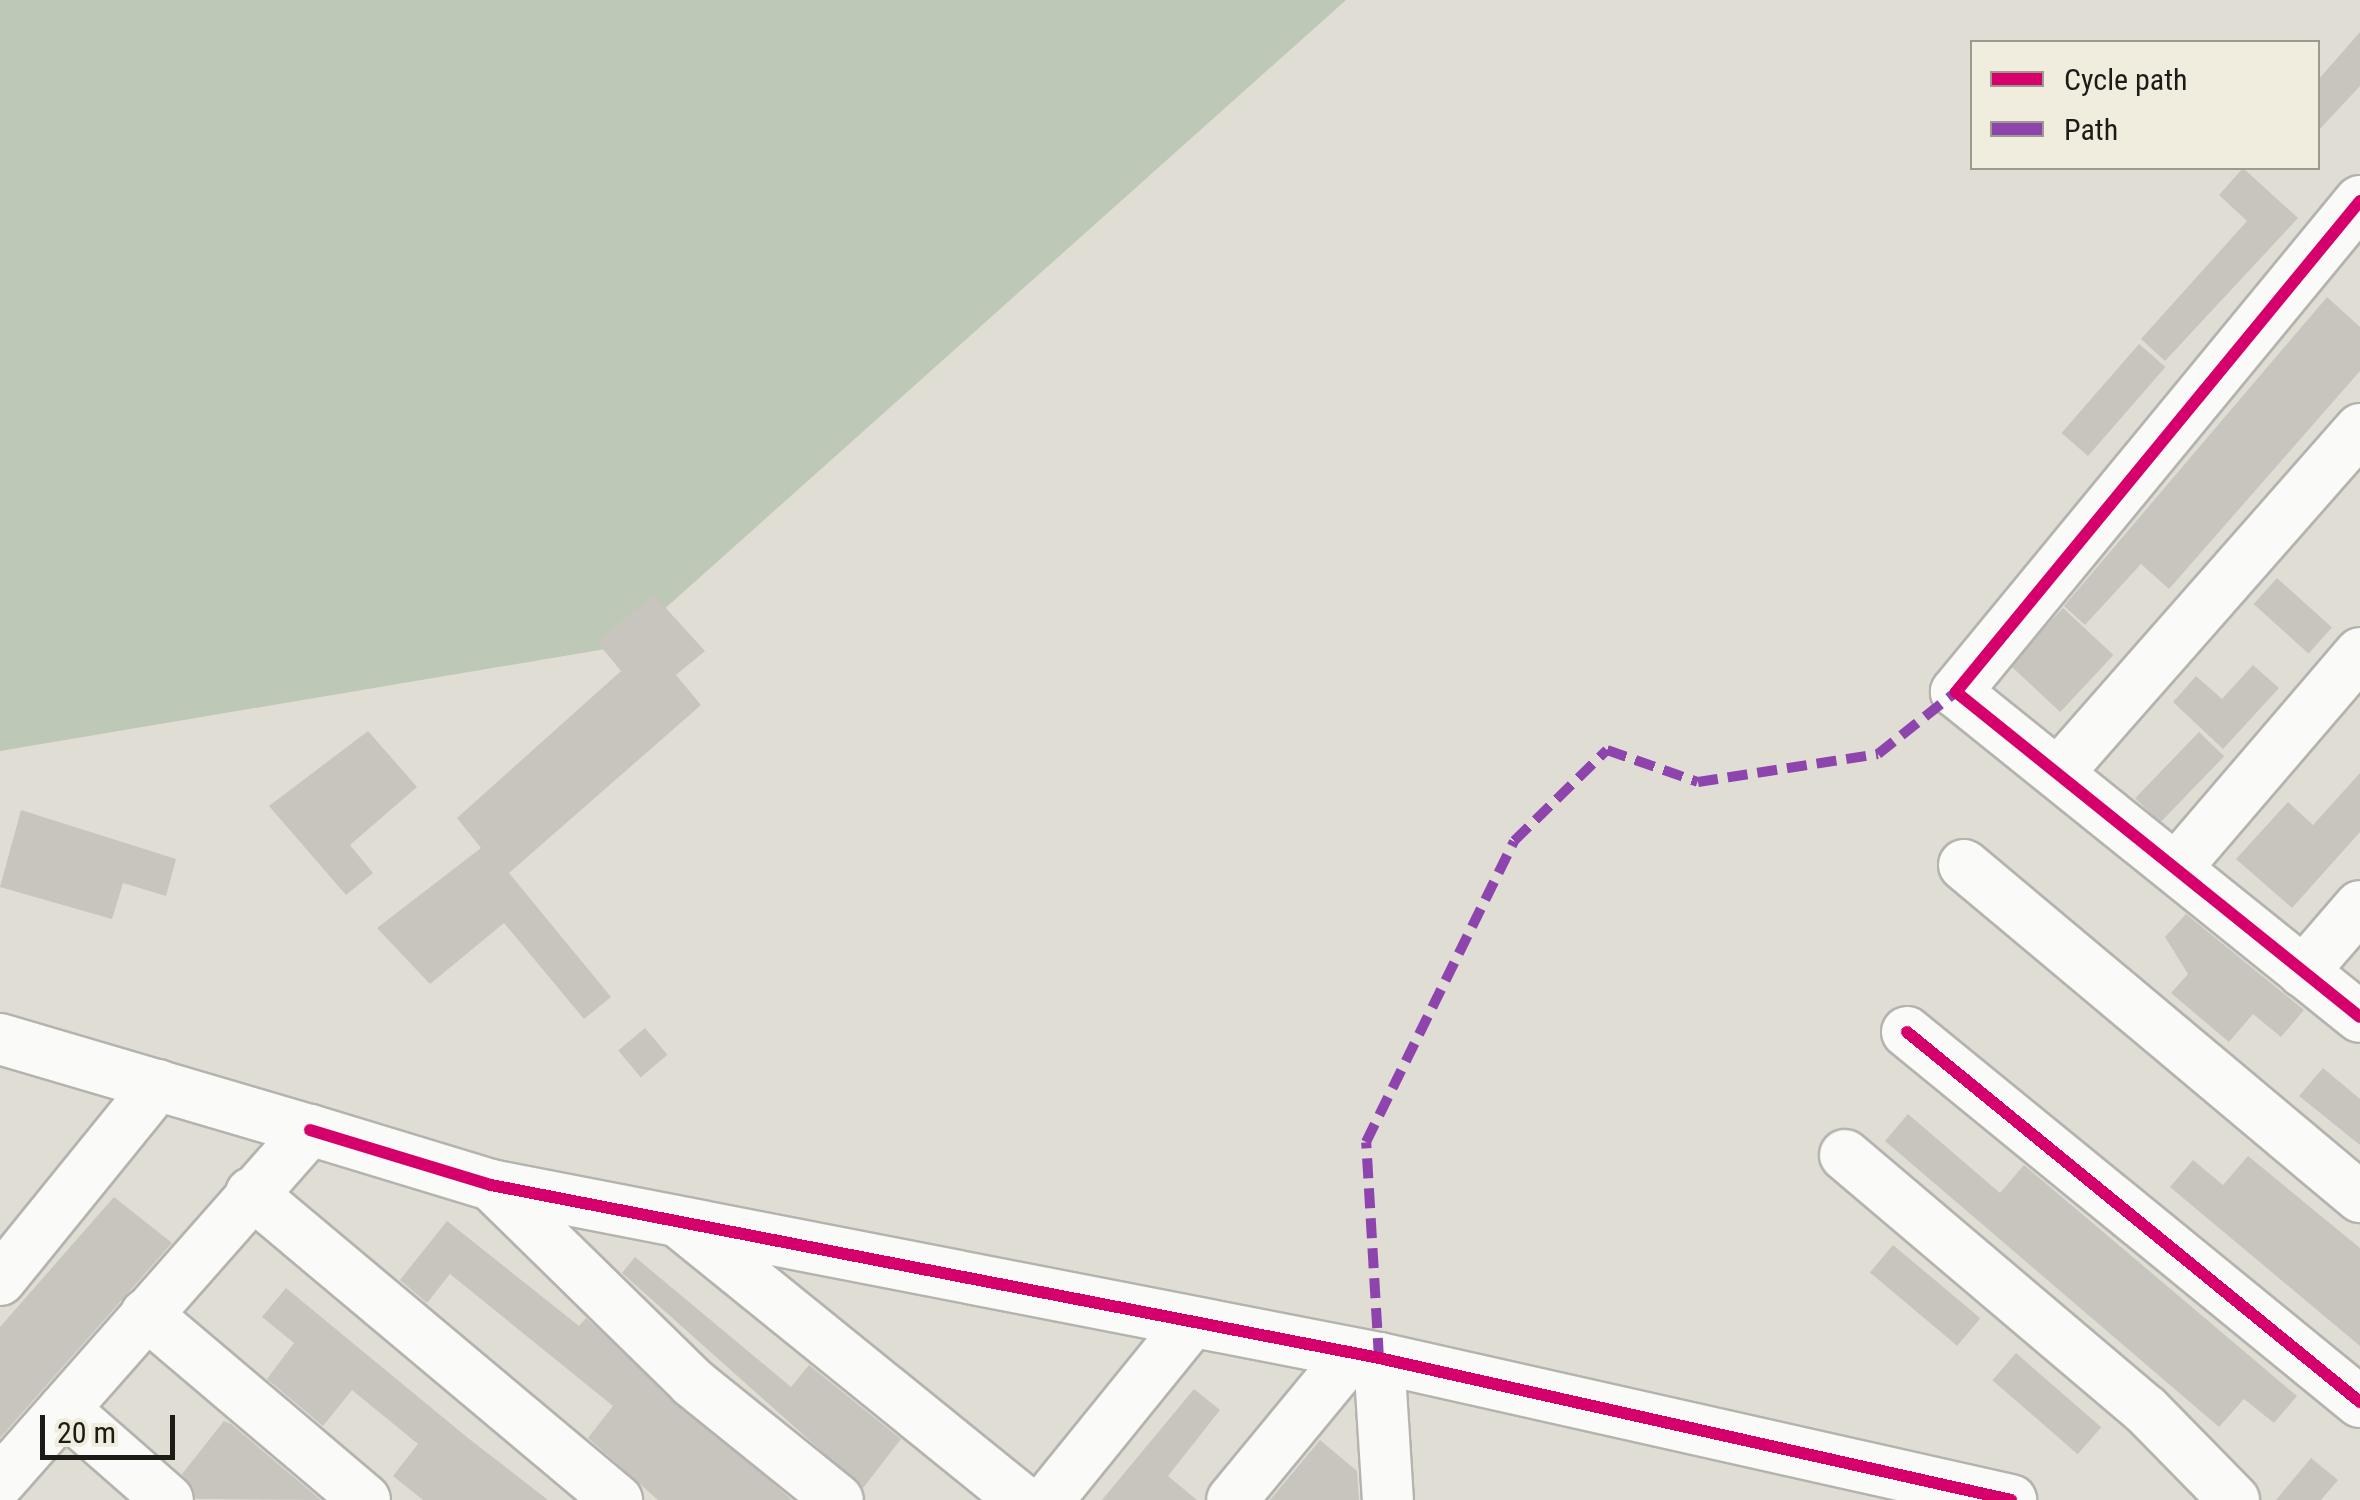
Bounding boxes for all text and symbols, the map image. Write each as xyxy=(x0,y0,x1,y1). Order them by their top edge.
legend xyxy=(1970,40,2320,170)
text: Cycle path xyxy=(2064,62,2188,97)
text: Path xyxy=(2064,112,2118,147)
scale bar xyxy=(45,1395,180,1457)
text: 20 m xyxy=(57,1415,116,1450)

